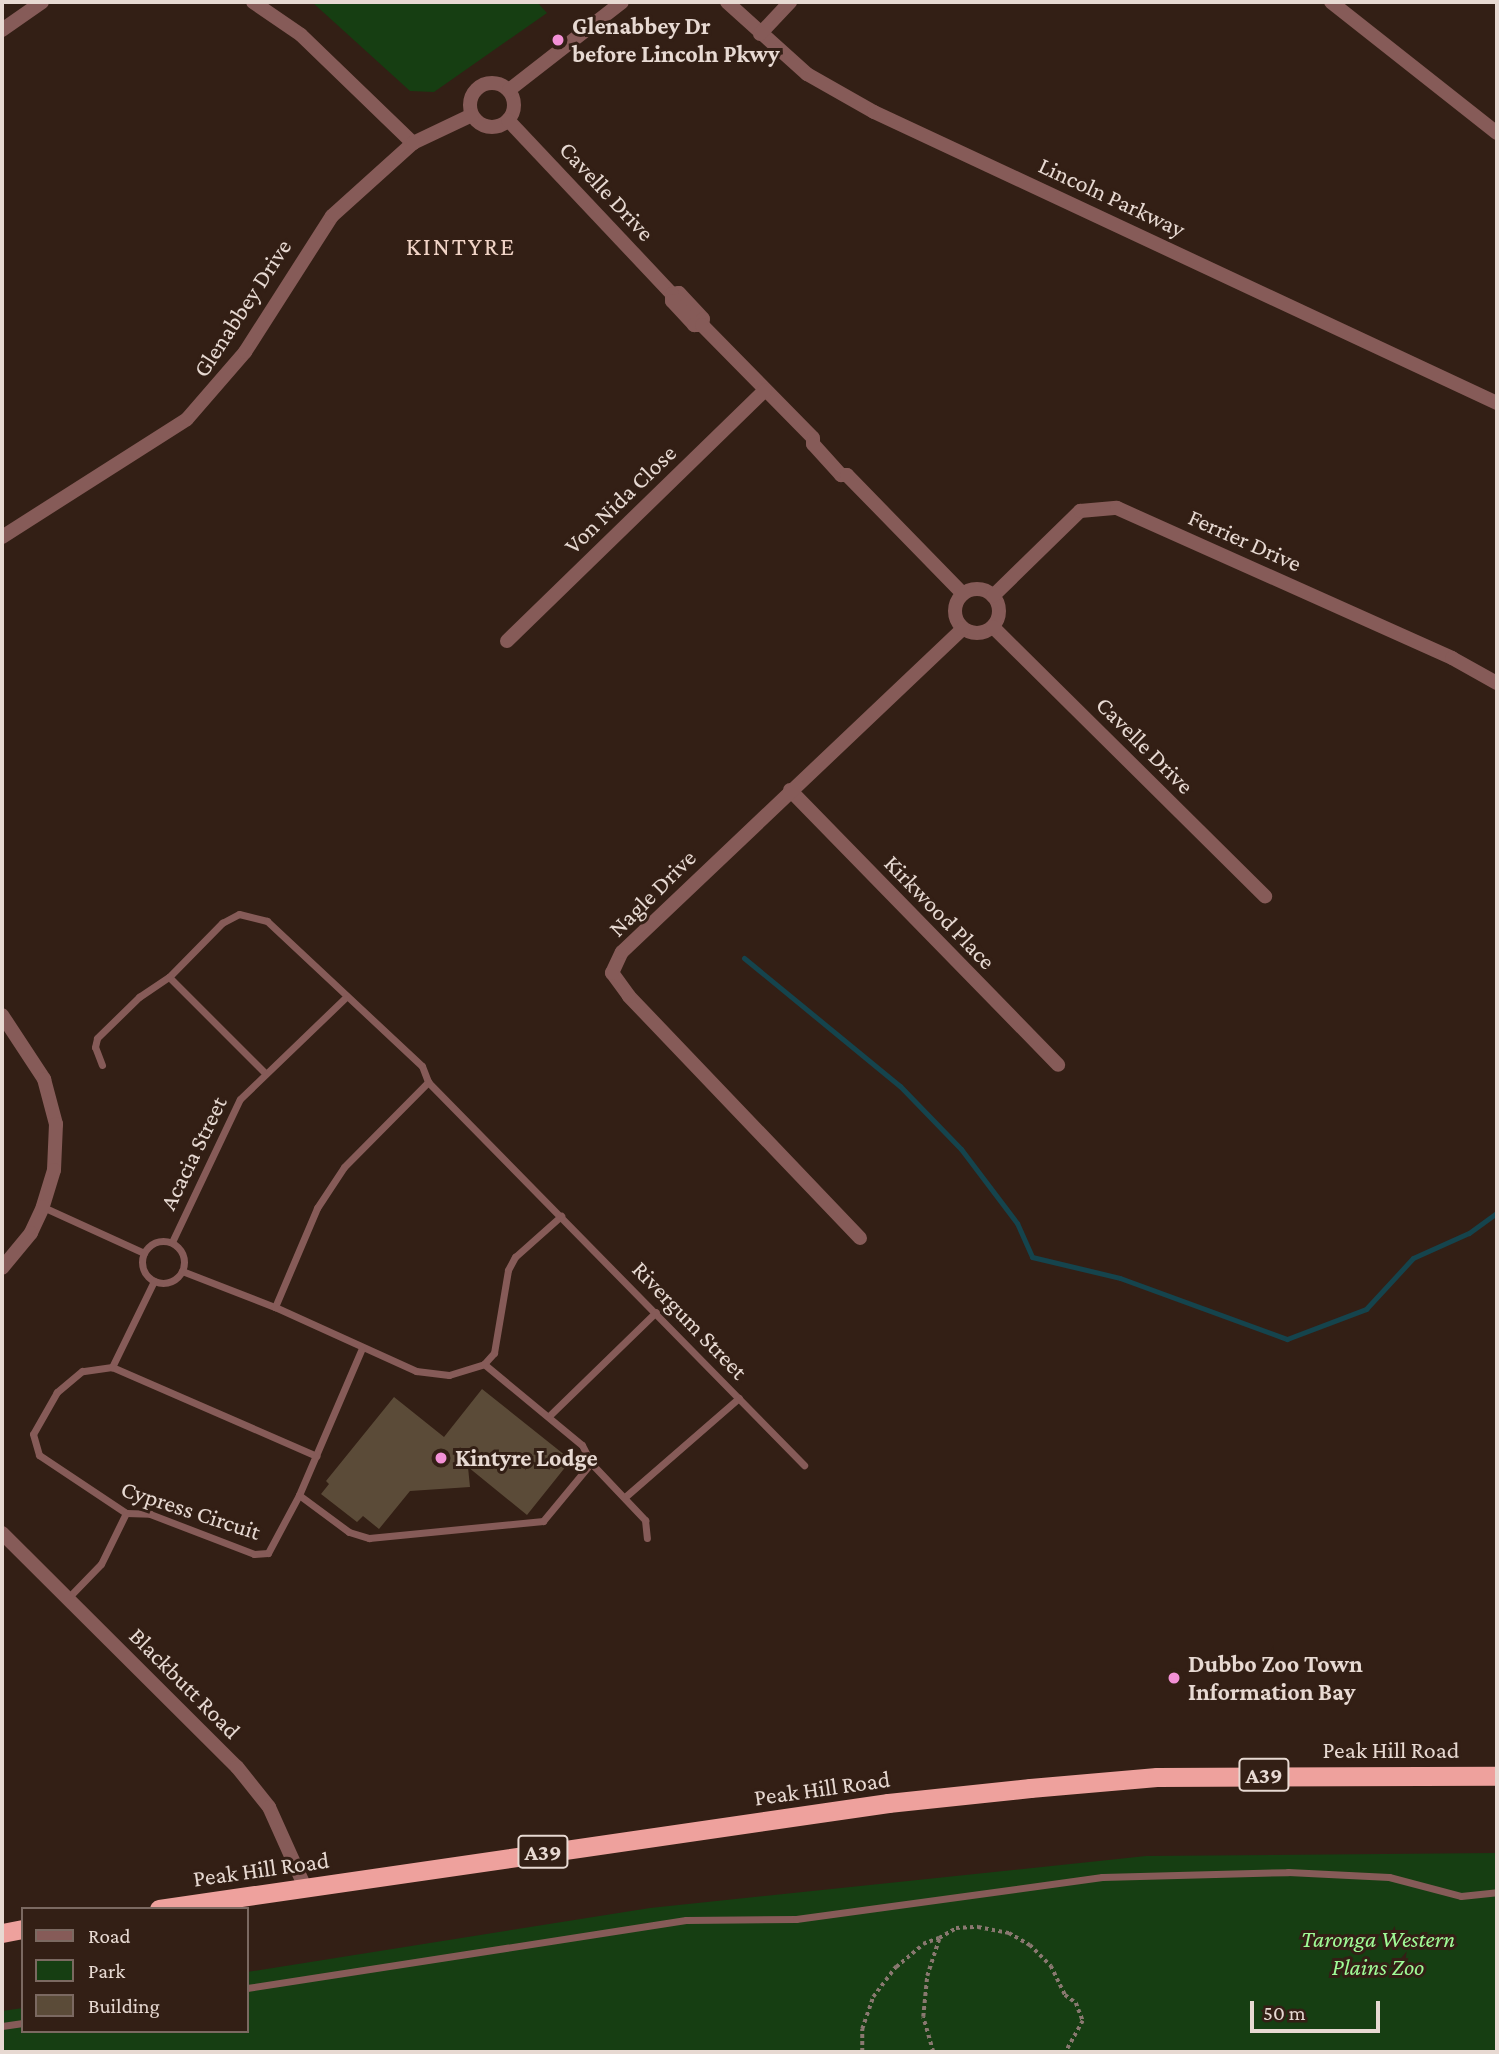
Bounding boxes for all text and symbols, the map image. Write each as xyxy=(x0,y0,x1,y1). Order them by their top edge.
place label: Glenabbey Dr before Lincoln Pkwy xyxy=(572,12,780,68)
marker: Glenabbey Dr before Lincoln Pkwy xyxy=(550,32,566,48)
street label: Cavelle Drive xyxy=(553,135,661,247)
street label: Lincoln Parkway xyxy=(1034,150,1190,244)
district label: KINTYRE xyxy=(407,231,515,263)
street label: Glenabbey Drive xyxy=(187,234,297,382)
street label: Von Nida Close xyxy=(558,438,682,560)
street label: Ferrier Drive xyxy=(1184,502,1306,578)
street label: Cavelle Drive xyxy=(1090,690,1200,800)
street label: Nagle Drive xyxy=(602,843,702,943)
street label: Kirkwood Place xyxy=(878,849,1002,975)
street label: Acacia Street xyxy=(153,1092,233,1214)
street label: Rivergum Street xyxy=(626,1255,754,1385)
place label: Kintyre Lodge xyxy=(455,1444,598,1472)
marker: Kintyre Lodge xyxy=(433,1450,449,1466)
street label: Cypress Circuit xyxy=(118,1474,264,1546)
street label: Blackbutt Road xyxy=(123,1621,247,1745)
place label: Dubbo Zoo Town Information Bay xyxy=(1188,1650,1363,1706)
marker: Dubbo Zoo Town Information Bay xyxy=(1166,1670,1182,1686)
street label: Peak Hill Road xyxy=(1323,1736,1459,1764)
road number: A39 xyxy=(1238,1756,1290,1795)
street label: Peak Hill Road xyxy=(752,1764,892,1812)
road number: A39 xyxy=(517,1832,569,1871)
street label: Peak Hill Road xyxy=(191,1845,331,1893)
legend xyxy=(21,1907,248,2033)
text: Road xyxy=(88,1924,131,1948)
park label: Taronga Western Plains Zoo xyxy=(1301,1925,1455,1981)
text: Park xyxy=(88,1959,125,1983)
scale bar xyxy=(1254,1988,1384,2032)
text: Building xyxy=(88,1994,160,2018)
text: 50 m xyxy=(1263,2001,1306,2025)

